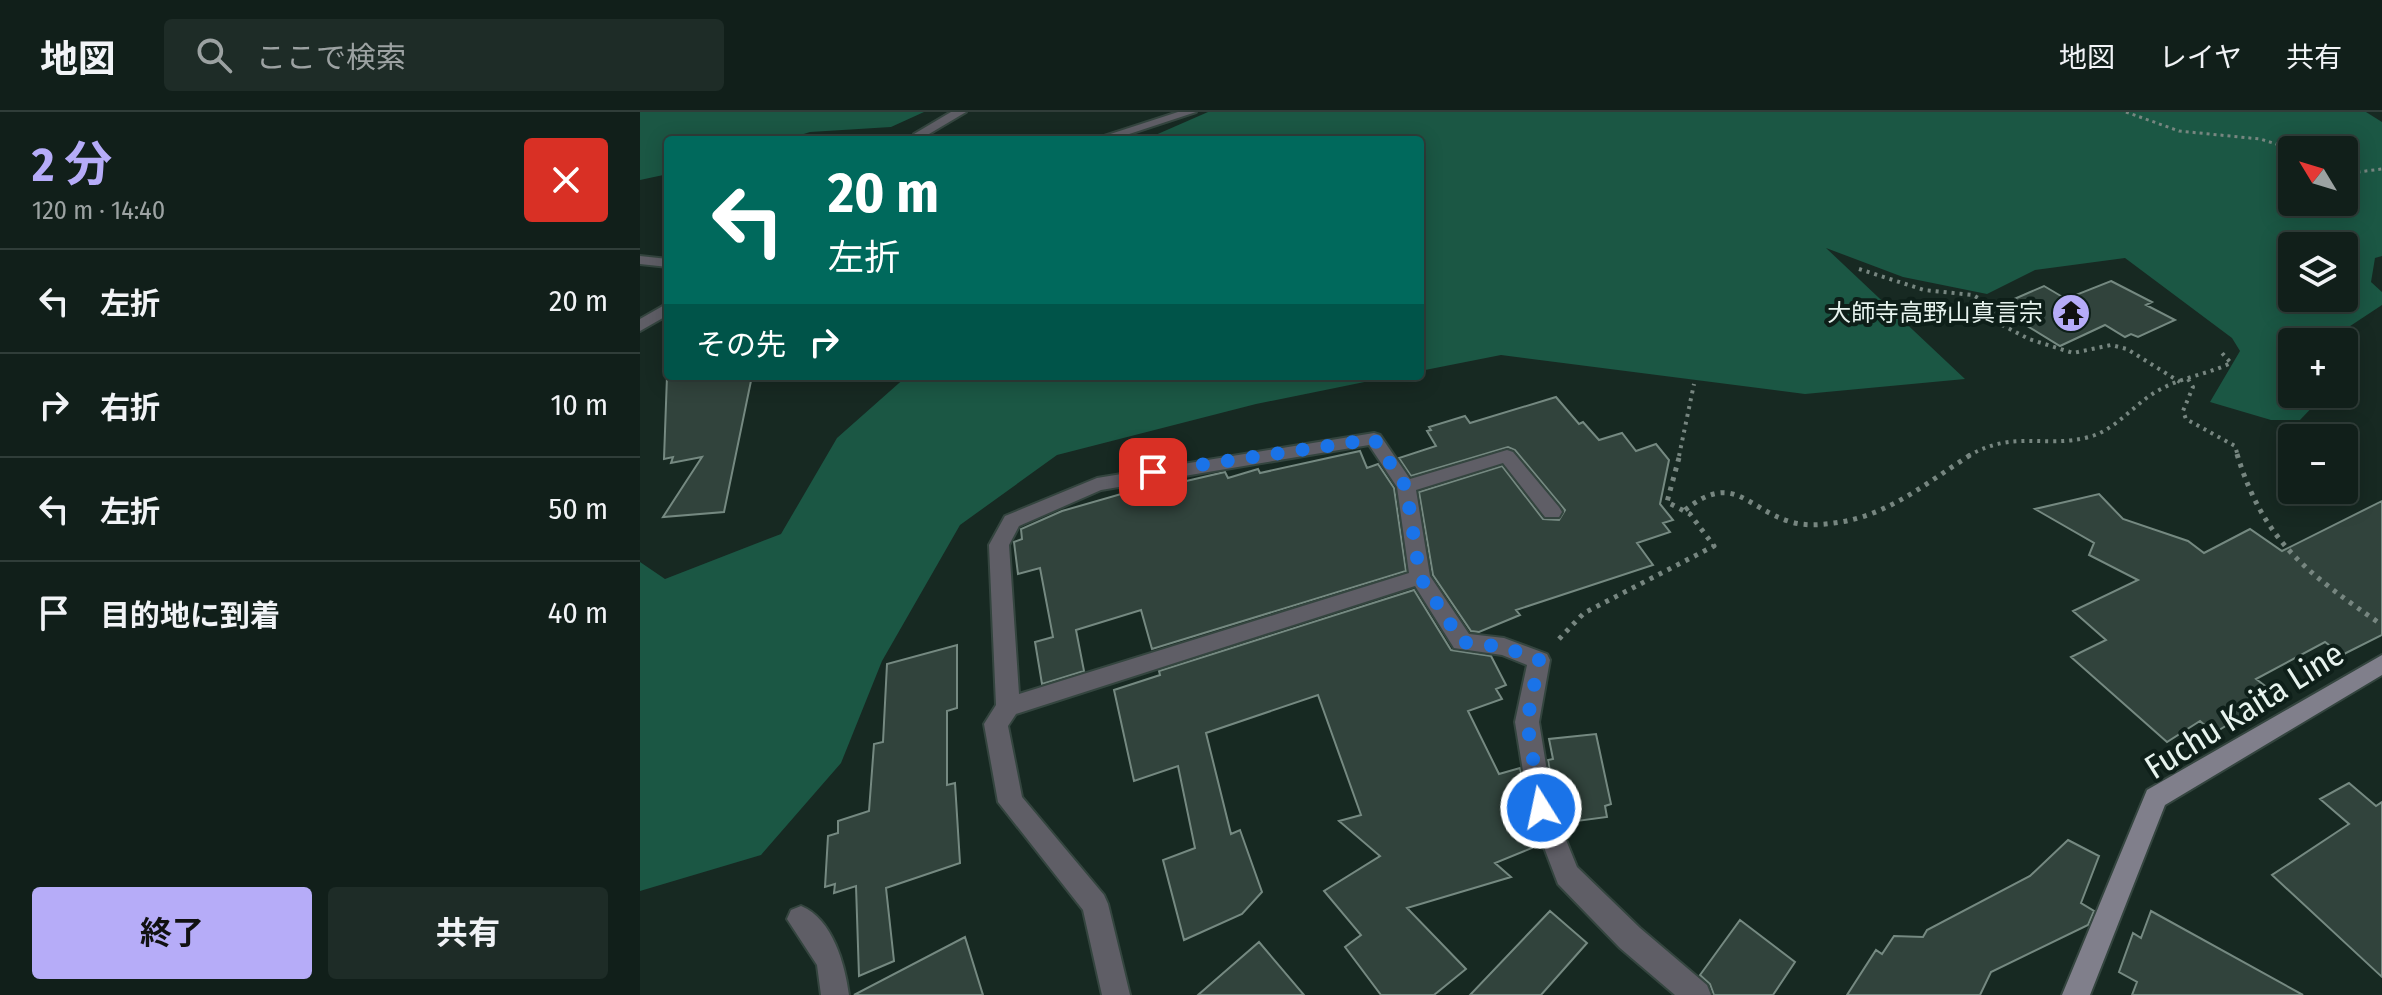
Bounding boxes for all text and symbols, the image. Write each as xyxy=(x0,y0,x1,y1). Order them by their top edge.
search box xyxy=(164,19,724,91)
icon: search xyxy=(192,33,236,77)
text: 地図 xyxy=(40,36,116,82)
text: ここで検索 xyxy=(256,40,406,76)
text: 地図 xyxy=(2059,41,2115,74)
text: レイヤ xyxy=(2159,41,2242,74)
text: 共有 xyxy=(2286,41,2342,74)
text: 2 分 xyxy=(32,136,112,194)
north arrow xyxy=(2278,136,2358,216)
map controls xyxy=(2278,136,2358,504)
button: close xyxy=(524,138,608,222)
text: 20 m xyxy=(828,160,939,227)
icon: left xyxy=(696,168,800,272)
text: 120 m · 14:40 xyxy=(32,195,165,226)
button: layers xyxy=(2278,232,2358,312)
text: 左折 xyxy=(828,236,900,280)
icon: left xyxy=(32,279,76,323)
text: 20 m xyxy=(549,283,608,319)
text: 左折 xyxy=(100,286,160,322)
temple icon: 大師寺高野山真言宗 xyxy=(2050,292,2092,334)
place label: 大師寺高野山真言宗 xyxy=(1827,299,2043,327)
icon: right xyxy=(802,320,846,364)
text: その先 xyxy=(696,327,786,363)
button: + xyxy=(2278,328,2358,408)
icon: right xyxy=(32,383,76,427)
text: 10 m xyxy=(551,387,608,423)
text: 右折 xyxy=(100,390,160,426)
button: − xyxy=(2278,424,2358,504)
pin xyxy=(1119,438,1187,506)
icon: arrive xyxy=(1131,450,1175,494)
icon: left xyxy=(32,487,76,531)
text: 50 m xyxy=(548,491,608,527)
text: 左折 xyxy=(100,494,160,530)
icon: arrive xyxy=(32,591,76,635)
text: 40 m xyxy=(548,595,608,631)
text: 目的地に到着 xyxy=(100,598,280,634)
street label: Fuchu Kaita Line xyxy=(2137,633,2351,788)
position arrow xyxy=(1499,766,1583,850)
button: 終了 xyxy=(32,887,312,979)
button: 共有 xyxy=(328,887,608,979)

